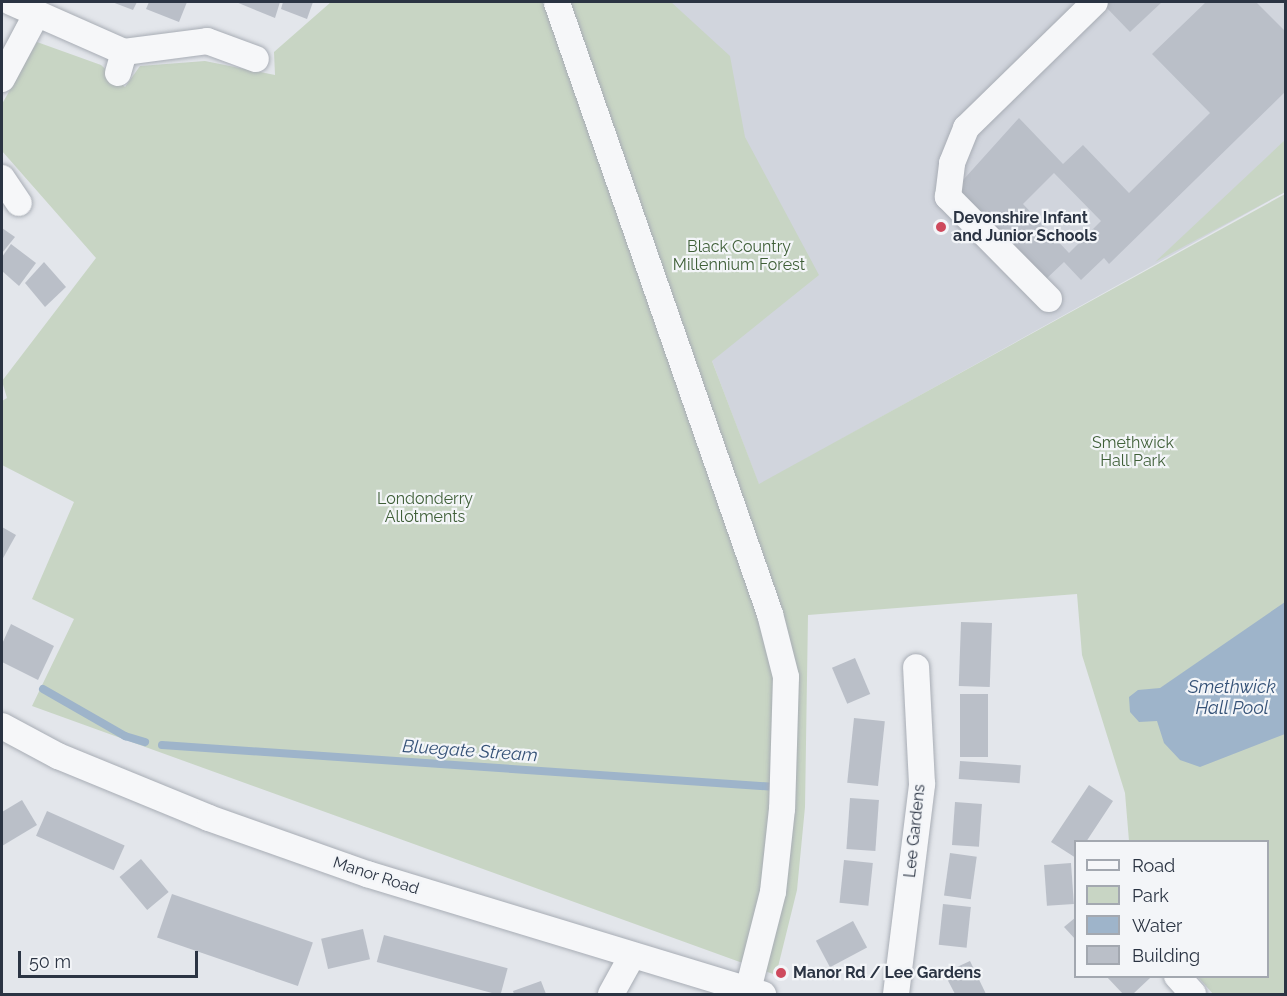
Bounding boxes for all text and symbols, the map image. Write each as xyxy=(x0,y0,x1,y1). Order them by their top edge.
place label: Devonshire Infant and Junior Schools xyxy=(953,208,1098,246)
marker: Devonshire Infant and Junior Schools xyxy=(934,220,948,234)
park label: Black Country Millennium Forest xyxy=(673,237,805,275)
park label: Smethwick Hall Park xyxy=(1092,433,1174,471)
park label: Londonderry Allotments xyxy=(377,489,473,527)
water label: Smethwick Hall Pool xyxy=(1188,677,1276,720)
water label: Bluegate Stream xyxy=(402,735,538,767)
street label: Lee Gardens xyxy=(901,783,929,879)
legend xyxy=(1074,840,1269,978)
street label: Manor Road xyxy=(330,853,422,899)
text: Road xyxy=(1132,855,1175,876)
text: Park xyxy=(1132,885,1169,906)
text: Water xyxy=(1132,915,1182,936)
scale bar xyxy=(21,939,201,977)
text: Building xyxy=(1132,945,1200,966)
text: 50 m xyxy=(29,951,71,972)
place label: Manor Rd / Lee Gardens xyxy=(793,963,982,983)
marker: Manor Rd / Lee Gardens xyxy=(774,966,788,980)

